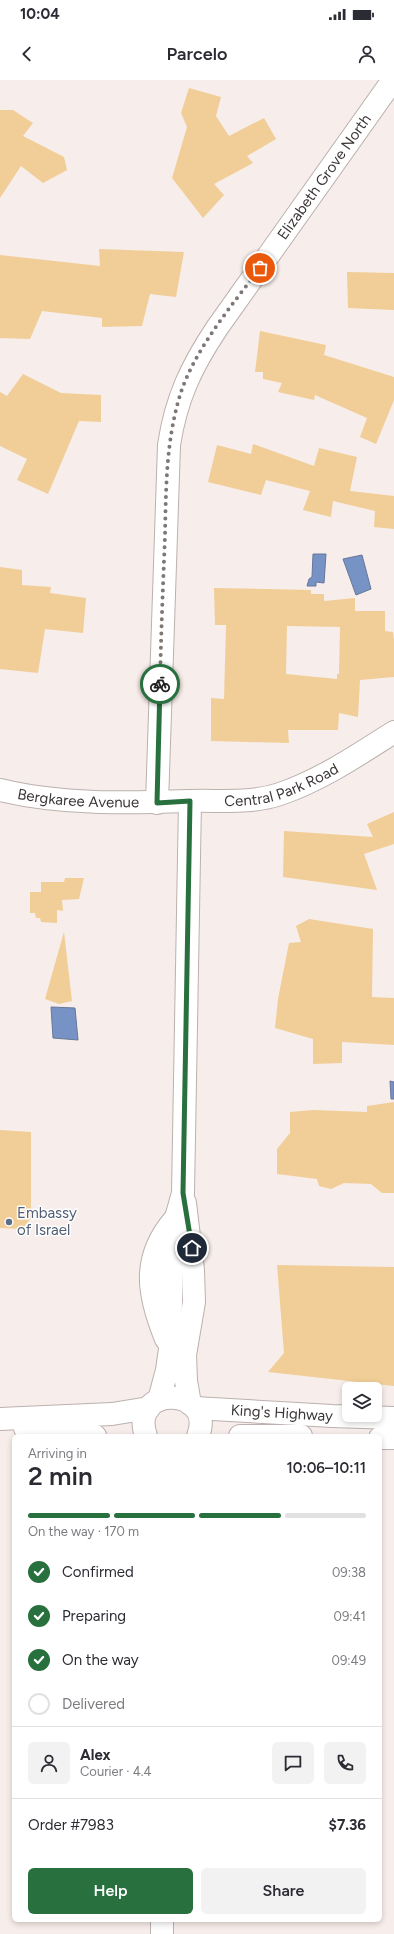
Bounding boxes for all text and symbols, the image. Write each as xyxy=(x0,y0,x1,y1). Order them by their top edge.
text: 10:04 xyxy=(20,5,60,23)
icon: back xyxy=(16,43,38,65)
text: Parcelo xyxy=(167,43,227,65)
icon: person xyxy=(356,43,378,65)
street label: Elizabeth Grove North xyxy=(274,111,375,243)
pin xyxy=(243,251,277,285)
icon: bag xyxy=(249,257,271,279)
courier xyxy=(140,664,180,704)
icon: bike xyxy=(149,673,171,695)
street label: Central Park Road xyxy=(224,759,342,810)
street label: Bergkaree Avenue xyxy=(16,785,139,811)
place label: Embassy of Israel xyxy=(17,1204,77,1239)
marker: Embassy of Israel xyxy=(4,1217,14,1227)
pin xyxy=(175,1231,209,1265)
icon: home xyxy=(181,1237,203,1259)
map controls xyxy=(342,1382,382,1422)
button: layers xyxy=(342,1382,382,1422)
street label: King's Highway xyxy=(230,1401,334,1425)
text: Arriving in xyxy=(28,1446,87,1461)
text: 10:06–10:11 xyxy=(287,1459,366,1477)
text: 2 min xyxy=(28,1460,93,1492)
text: On the way · 170 m xyxy=(28,1524,139,1539)
icon: check xyxy=(28,1561,50,1583)
text: Confirmed xyxy=(62,1563,134,1581)
text: 09:38 xyxy=(332,1565,366,1580)
icon: check xyxy=(28,1605,50,1627)
text: Preparing xyxy=(62,1607,126,1625)
text: 09:41 xyxy=(334,1609,366,1624)
icon: check xyxy=(28,1649,50,1671)
text: On the way xyxy=(62,1651,139,1669)
text: 09:49 xyxy=(332,1653,366,1668)
text: Delivered xyxy=(62,1695,125,1713)
button: person xyxy=(28,1742,70,1784)
button: chat xyxy=(272,1742,314,1784)
button: phone xyxy=(324,1742,366,1784)
text: Alex xyxy=(80,1746,110,1764)
text: Courier · 4.4 xyxy=(80,1764,152,1779)
text: Order #7983 xyxy=(28,1816,114,1834)
text: $7.36 xyxy=(329,1816,366,1834)
button: Help xyxy=(28,1868,193,1914)
button: Share xyxy=(201,1868,366,1914)

